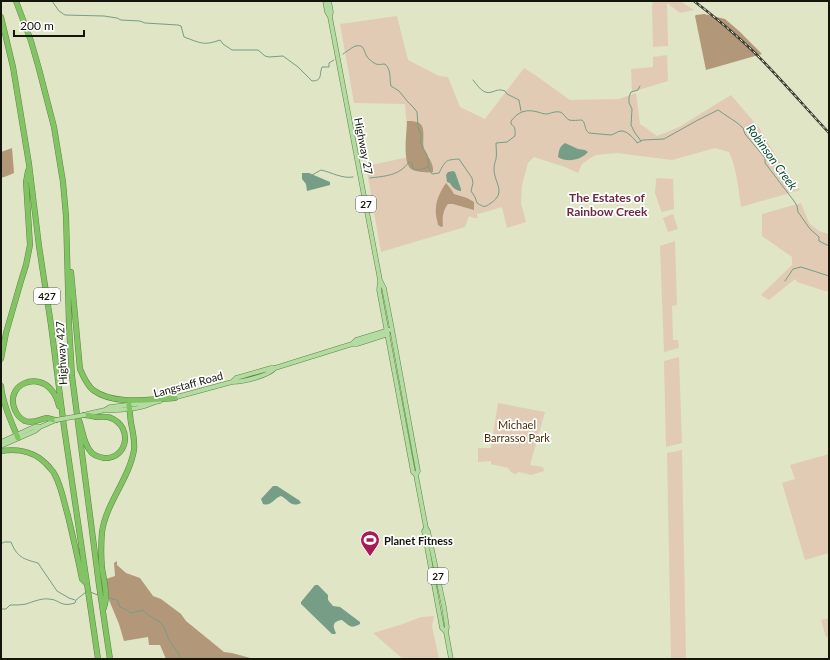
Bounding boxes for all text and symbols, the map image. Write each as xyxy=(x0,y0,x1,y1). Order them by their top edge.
scale bar xyxy=(14,12,84,38)
text: 200 m xyxy=(20,18,54,33)
street label: Highway 27 xyxy=(352,116,376,176)
water label: Robinson Creek xyxy=(743,121,801,193)
district label: The Estates of Rainbow Creek xyxy=(567,190,648,219)
road number: 27 xyxy=(356,196,376,212)
road number: 427 xyxy=(34,288,60,304)
street label: Highway 427 xyxy=(53,321,69,385)
street label: Langstaff Road xyxy=(152,368,224,400)
park label: Michael Barrasso Park xyxy=(484,418,550,444)
sports icon: Planet Fitness xyxy=(359,529,381,557)
place label: Planet Fitness xyxy=(384,534,453,547)
road number: 27 xyxy=(428,568,448,584)

